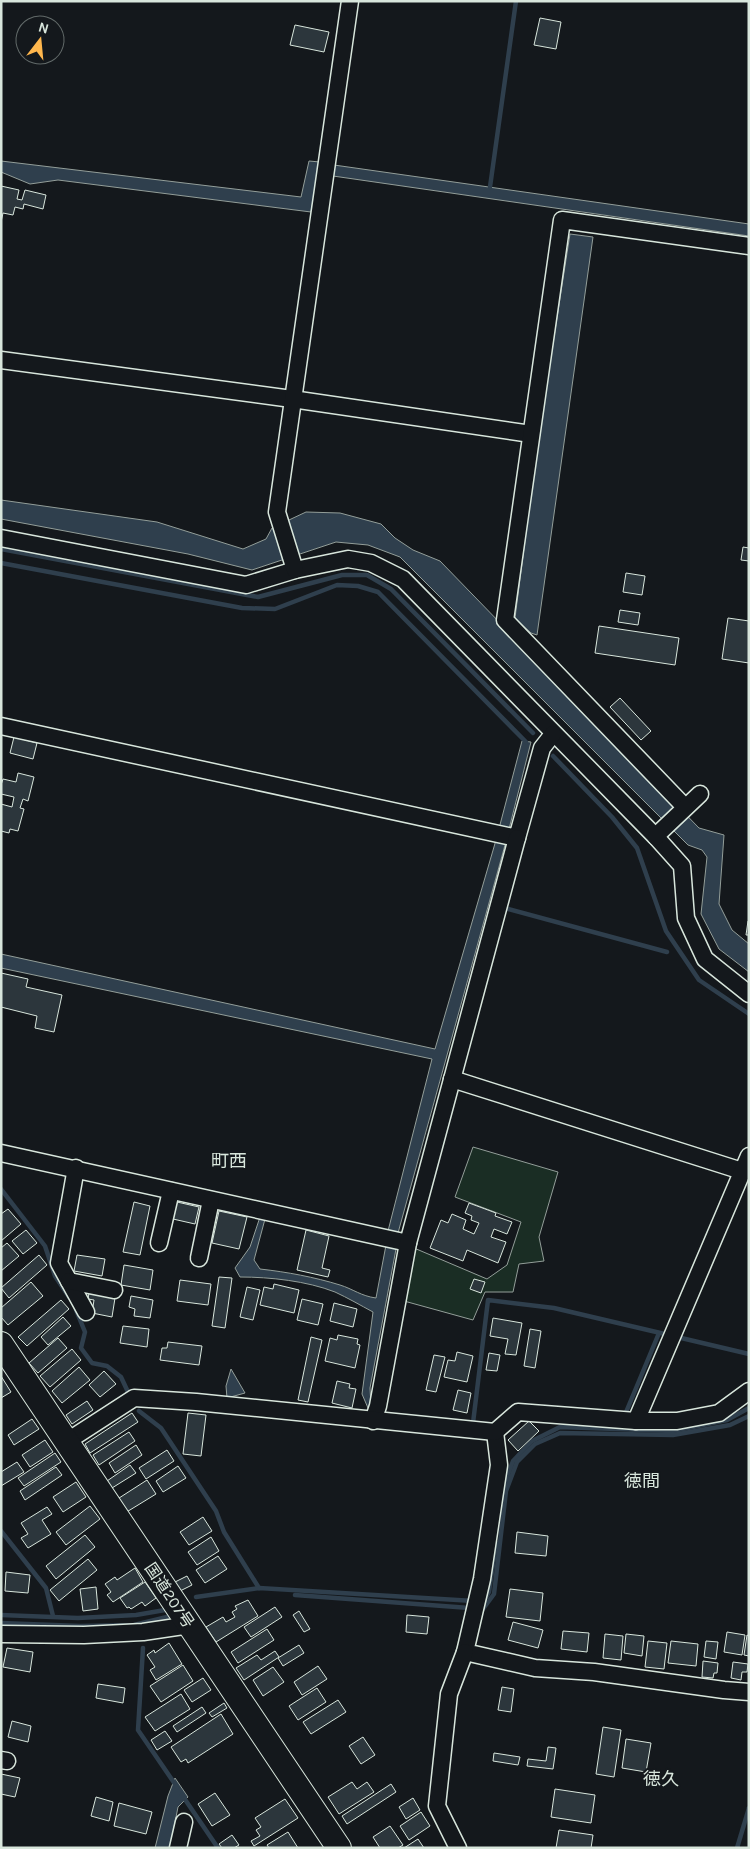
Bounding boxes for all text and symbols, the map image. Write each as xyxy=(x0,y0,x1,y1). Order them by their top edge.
north arrow xyxy=(15,15,65,65)
text: N xyxy=(36,18,51,38)
district label: 町西 xyxy=(211,1150,247,1172)
district label: 徳間 xyxy=(624,1470,660,1492)
street label: 国道207号 xyxy=(141,1559,198,1631)
district label: 徳久 xyxy=(643,1768,679,1790)

